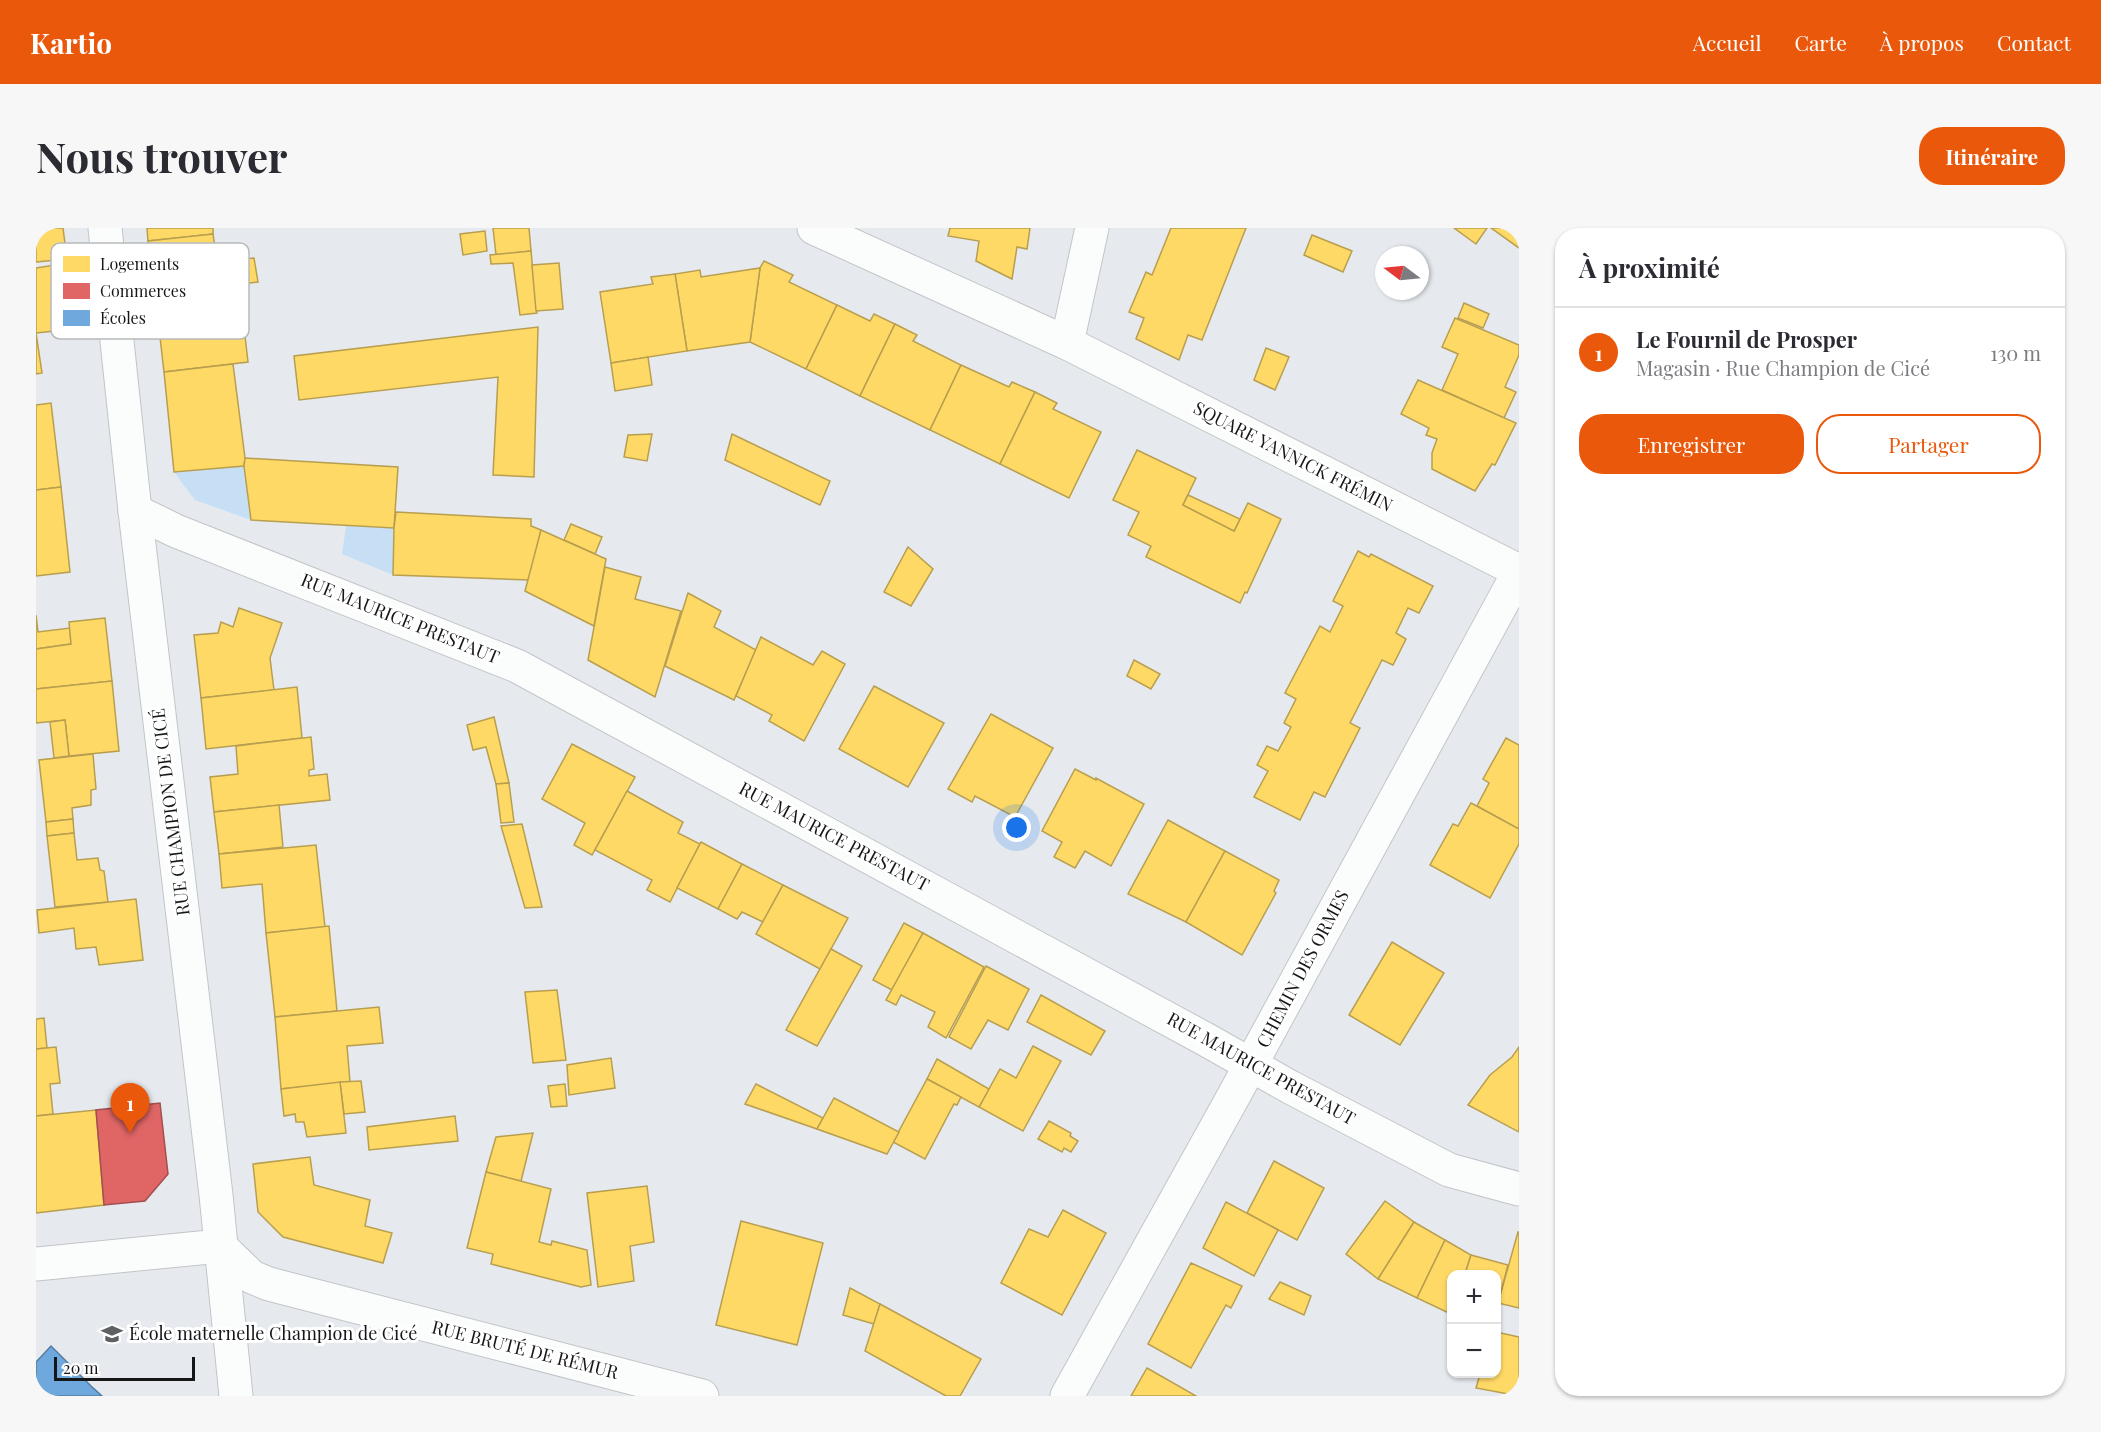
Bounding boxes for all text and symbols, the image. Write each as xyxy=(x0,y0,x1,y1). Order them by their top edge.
text: Kartio xyxy=(30,24,112,61)
text: Accueil xyxy=(1693,28,1761,56)
text: Carte xyxy=(1794,28,1847,56)
text: À propos xyxy=(1880,28,1964,56)
text: Contact xyxy=(1997,28,2071,56)
button: Itinéraire xyxy=(1919,127,2065,185)
text: Nous trouver xyxy=(36,128,287,184)
legend xyxy=(51,243,249,339)
north arrow xyxy=(1375,246,1429,300)
text: À proximité xyxy=(1579,250,1720,285)
text: Logements xyxy=(100,253,179,274)
text: Commerces xyxy=(100,280,186,301)
text: Écoles xyxy=(100,307,146,328)
text: Le Fournil de Prosper xyxy=(1636,324,1857,354)
text: 1 xyxy=(1595,339,1602,366)
text: 130 m xyxy=(1990,339,2041,366)
text: Magasin · Rue Champion de Cicé xyxy=(1636,354,1930,381)
street label: SQUARE YANNICK FRÉMIN xyxy=(1190,395,1397,517)
button: Enregistrer xyxy=(1579,414,1804,474)
button: Partager xyxy=(1816,414,2041,474)
street label: RUE MAURICE PRESTAUT xyxy=(298,567,503,669)
street label: RUE CHAMPION DE CICÉ xyxy=(145,707,195,917)
street label: RUE MAURICE PRESTAUT xyxy=(735,776,934,896)
your location xyxy=(1002,813,1031,842)
street label: CHEMIN DES ORMES xyxy=(1250,886,1354,1052)
street label: RUE MAURICE PRESTAUT xyxy=(1163,1006,1360,1130)
pin: 1 xyxy=(110,1084,149,1133)
map controls xyxy=(1447,1270,1501,1378)
button: + xyxy=(1447,1270,1501,1324)
street label: RUE BRUTÉ DE RÉMUR xyxy=(430,1314,621,1384)
place label: École maternelle Champion de Cicé xyxy=(129,1321,417,1345)
school or university icon: École maternelle Champion de Cicé xyxy=(100,1322,124,1346)
button: − xyxy=(1447,1324,1501,1378)
scale bar xyxy=(54,1354,195,1382)
text: 20 m xyxy=(63,1357,98,1378)

